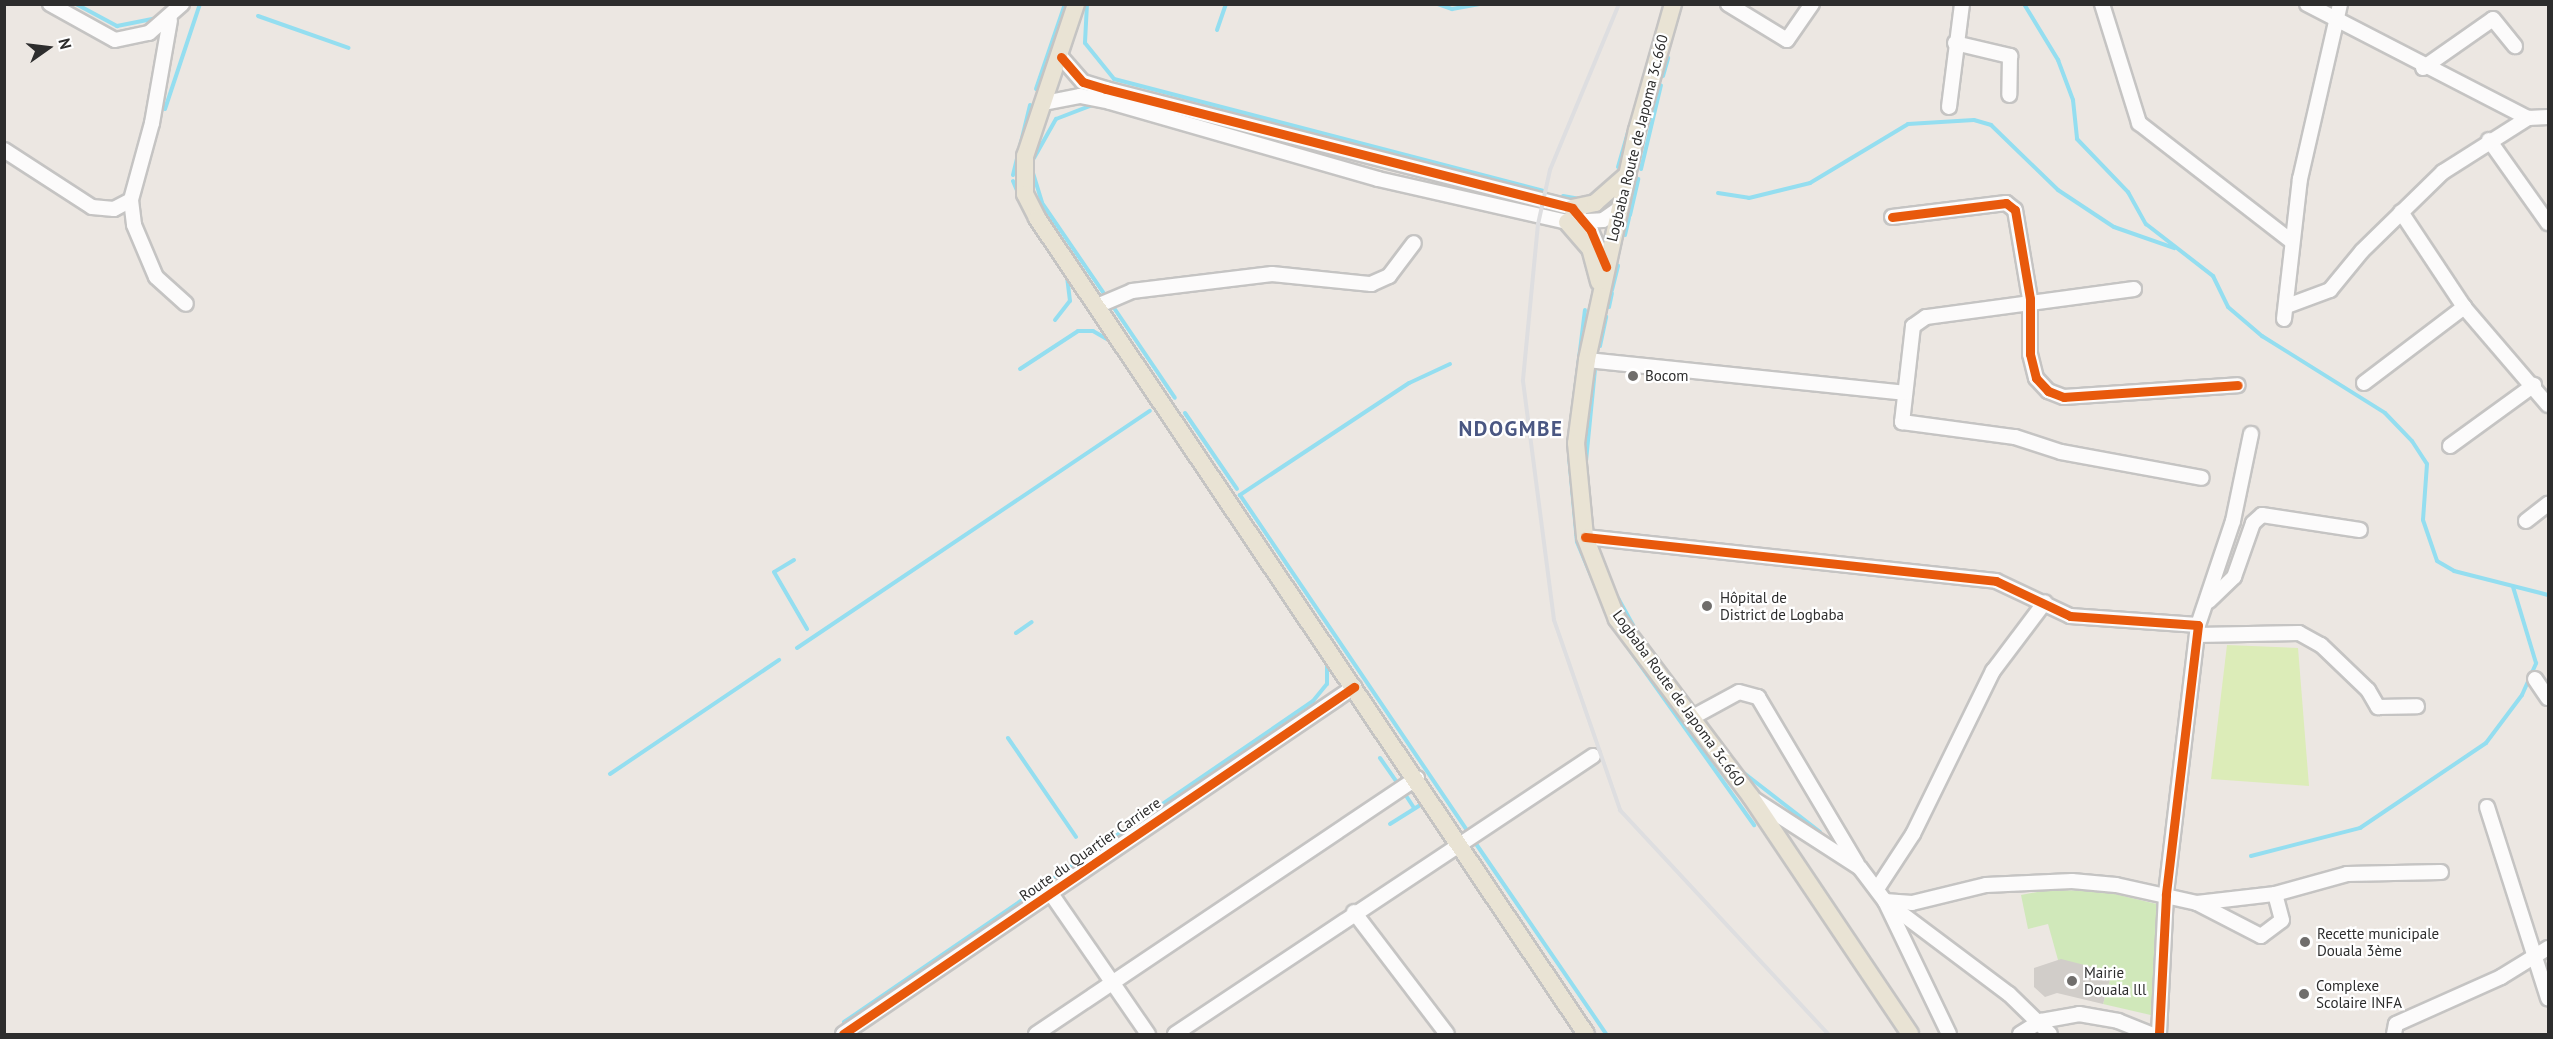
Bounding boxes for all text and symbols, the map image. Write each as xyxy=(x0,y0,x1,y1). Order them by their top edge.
north arrow xyxy=(18,18,78,78)
street label: Logbaba Route de Japoma 3c.660 xyxy=(1603,33,1671,243)
text: N xyxy=(54,36,76,51)
place label: Bocom xyxy=(1645,367,1688,385)
marker: Bocom xyxy=(1626,369,1640,383)
district label: NDOGMBE xyxy=(1459,416,1563,442)
place label: Hôpital de District de Logbaba xyxy=(1720,588,1844,623)
marker: Hôpital de District de Logbaba xyxy=(1698,597,1716,615)
street label: Logbaba Route de Japoma 3c.660 xyxy=(1609,607,1749,789)
street label: Route du Quartier Carriere xyxy=(1016,793,1164,905)
place label: Recette municipale Douala 3ème xyxy=(2317,924,2439,959)
marker: Recette municipale Douala 3ème xyxy=(2298,935,2312,949)
place label: Mairie Douala lll xyxy=(2084,963,2146,998)
marker: Mairie Douala lll xyxy=(2065,974,2079,988)
place label: Complexe Scolaire INFA xyxy=(2316,976,2402,1011)
marker: Complexe Scolaire INFA xyxy=(2297,987,2311,1001)

